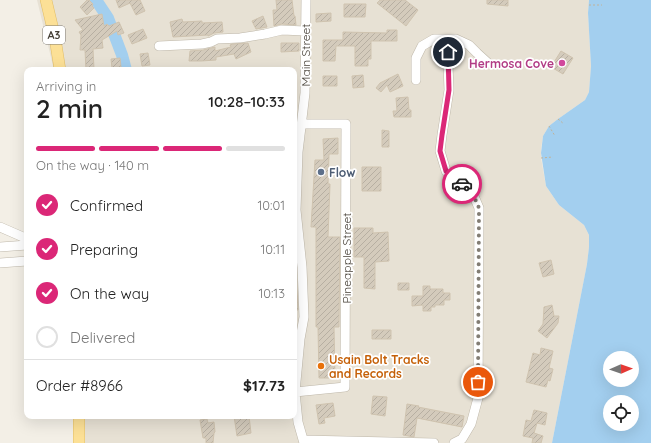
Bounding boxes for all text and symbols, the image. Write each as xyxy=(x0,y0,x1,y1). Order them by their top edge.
street label: Main Street xyxy=(298,24,313,86)
road number: A3 xyxy=(43,26,65,44)
pin xyxy=(431,35,465,69)
icon: home xyxy=(437,41,459,63)
place label: Hermosa Cove xyxy=(469,56,554,71)
marker: Hermosa Cove xyxy=(557,58,567,68)
text: Arriving in xyxy=(36,78,96,94)
text: 2 min xyxy=(36,92,103,125)
text: 10:28–10:33 xyxy=(208,92,285,111)
text: On the way · 140 m xyxy=(36,157,149,173)
courier xyxy=(442,164,482,204)
place label: Flow xyxy=(329,165,356,180)
marker: Flow xyxy=(316,167,326,177)
icon: car xyxy=(451,173,473,195)
icon: check xyxy=(36,194,58,216)
text: Confirmed xyxy=(70,196,143,215)
text: 10:01 xyxy=(257,197,285,213)
street label: Pineapple Street xyxy=(339,213,354,303)
icon: check xyxy=(36,238,58,260)
text: Preparing xyxy=(70,240,138,259)
text: 10:11 xyxy=(260,241,285,257)
icon: check xyxy=(36,282,58,304)
text: On the way xyxy=(70,284,149,303)
text: 10:13 xyxy=(258,285,285,301)
text: Delivered xyxy=(70,328,135,347)
north arrow xyxy=(603,351,639,387)
map controls xyxy=(603,351,639,431)
place label: Usain Bolt Tracks and Records xyxy=(329,352,429,381)
marker: Usain Bolt Tracks and Records xyxy=(316,361,326,371)
pin xyxy=(461,365,495,399)
icon: bag xyxy=(467,371,489,393)
text: Order #8966 xyxy=(36,376,123,395)
text: $17.73 xyxy=(243,376,285,395)
button: locate xyxy=(603,395,639,431)

